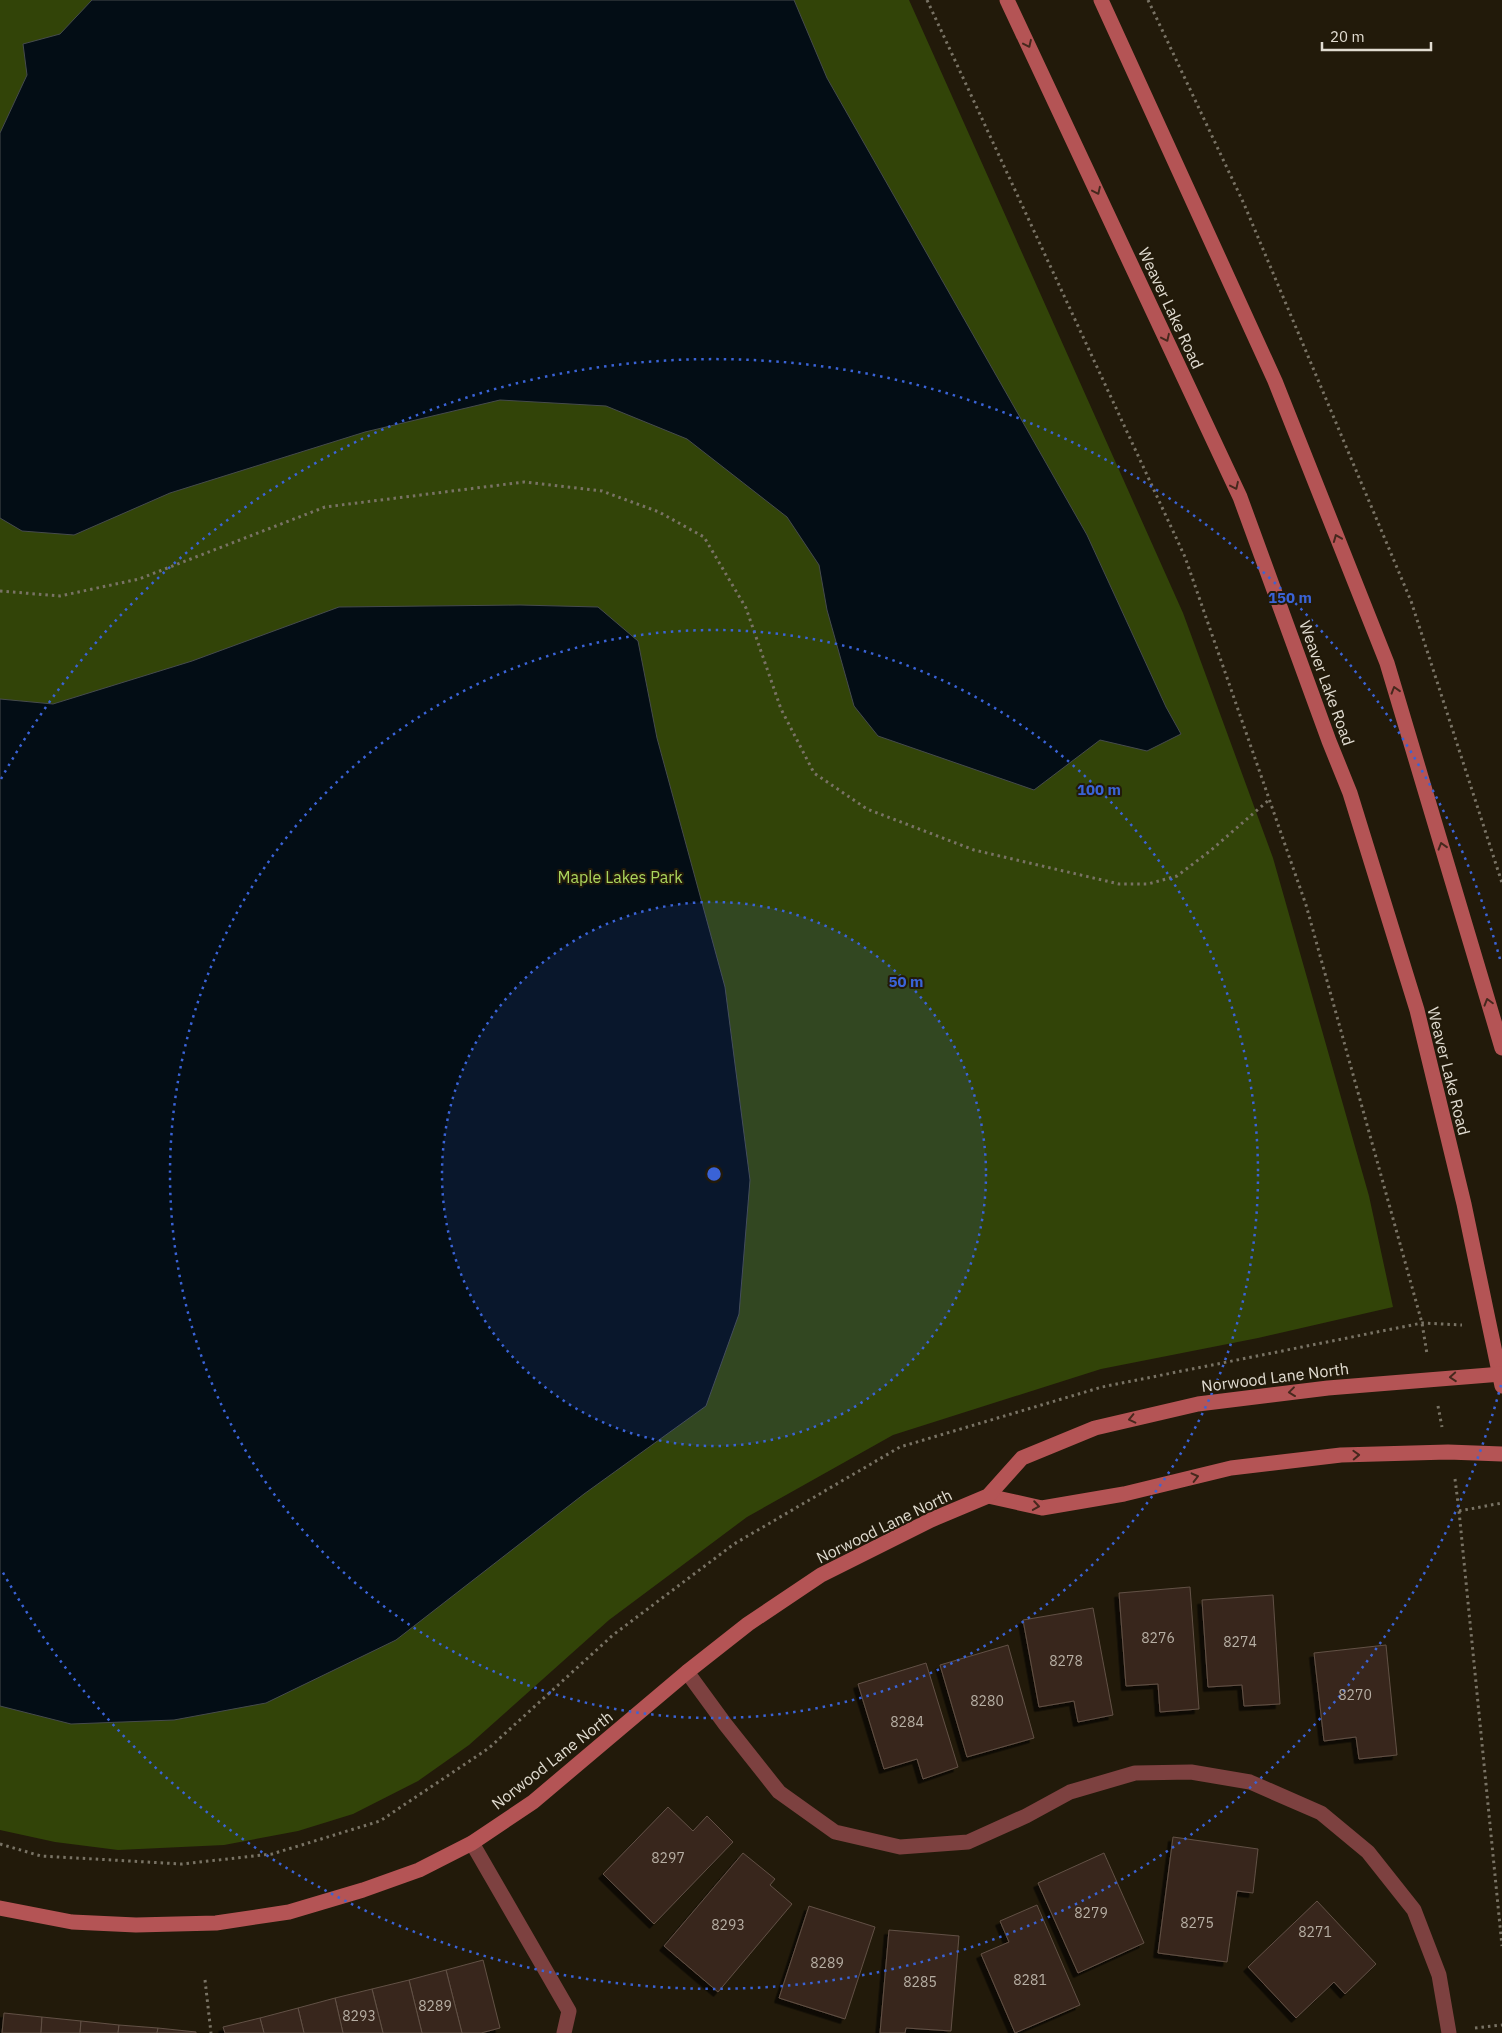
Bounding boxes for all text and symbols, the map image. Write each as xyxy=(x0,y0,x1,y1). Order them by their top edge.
scale bar xyxy=(1322,20,1431,52)
text: 20 m xyxy=(1330,27,1365,46)
one-way arrow xyxy=(1021,39,1032,48)
one-way arrow xyxy=(1090,186,1101,195)
street label: Weaver Lake Road xyxy=(1134,244,1208,372)
one-way arrow xyxy=(1159,333,1169,342)
one-way arrow xyxy=(1228,480,1238,489)
one-way arrow xyxy=(1333,535,1343,543)
text: 150 m xyxy=(1268,588,1312,607)
street label: Weaver Lake Road xyxy=(1295,618,1359,748)
one-way arrow xyxy=(1391,687,1401,695)
text: 100 m xyxy=(1077,780,1121,799)
one-way arrow xyxy=(1438,842,1448,850)
park label: Maple Lakes Park xyxy=(557,867,683,887)
text: 50 m xyxy=(889,972,923,991)
one-way arrow xyxy=(1484,998,1494,1006)
street label: Weaver Lake Road xyxy=(1423,1005,1475,1137)
centre of rings xyxy=(705,1165,723,1183)
street label: Norwood Lane North xyxy=(1200,1358,1350,1396)
one-way arrow xyxy=(1449,1372,1457,1383)
one-way arrow xyxy=(1287,1386,1295,1397)
one-way arrow xyxy=(1127,1413,1136,1424)
one-way arrow xyxy=(1352,1450,1360,1460)
one-way arrow xyxy=(1191,1472,1200,1483)
street label: Norwood Lane North xyxy=(813,1484,955,1568)
one-way arrow xyxy=(1032,1500,1040,1511)
house number: 8276 xyxy=(1141,1629,1175,1647)
house number: 8274 xyxy=(1223,1633,1257,1651)
house number: 8278 xyxy=(1049,1652,1083,1670)
house number: 8270 xyxy=(1338,1686,1372,1704)
house number: 8280 xyxy=(970,1692,1004,1710)
street label: Norwood Lane North xyxy=(487,1706,617,1814)
house number: 8284 xyxy=(890,1713,924,1731)
house number: 8297 xyxy=(651,1849,685,1867)
house number: 8279 xyxy=(1074,1904,1108,1922)
house number: 8275 xyxy=(1180,1914,1214,1932)
house number: 8293 xyxy=(711,1916,745,1934)
house number: 8271 xyxy=(1298,1923,1332,1941)
house number: 8289 xyxy=(810,1954,844,1972)
house number: 8281 xyxy=(1013,1971,1047,1989)
house number: 8285 xyxy=(903,1973,937,1991)
house number: 8289 xyxy=(418,1997,452,2015)
house number: 8293 xyxy=(342,2007,376,2025)

